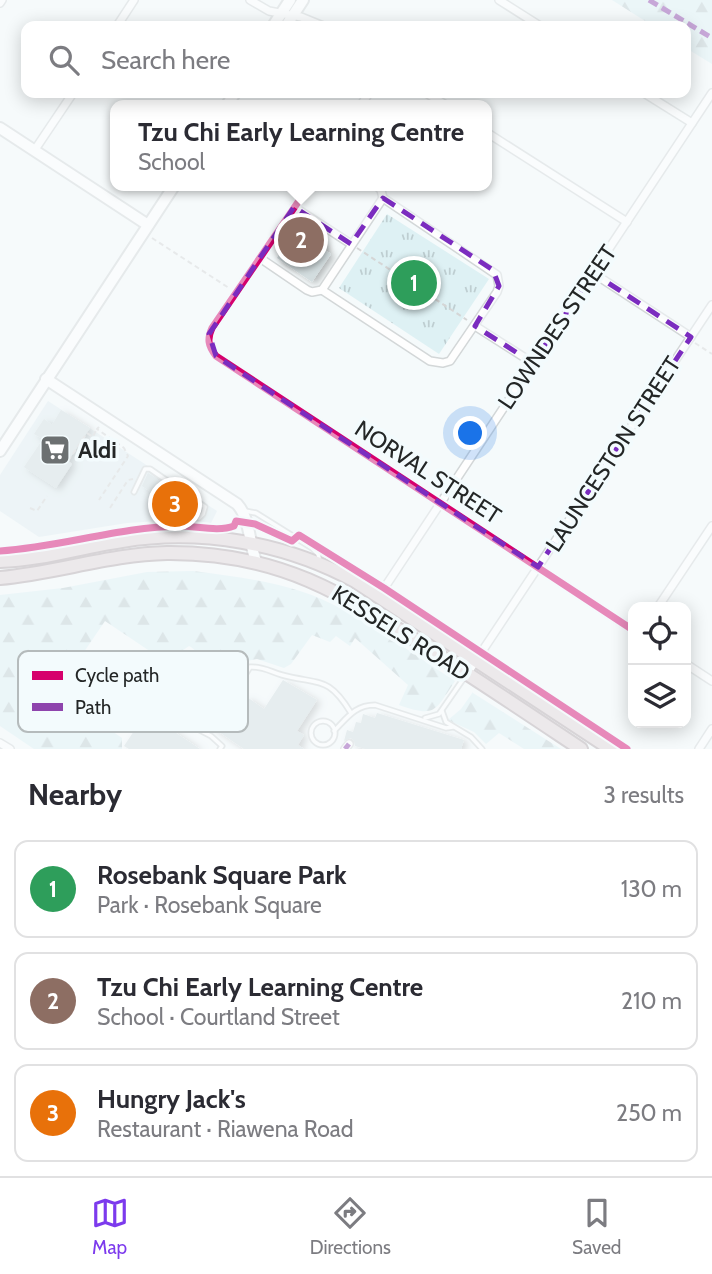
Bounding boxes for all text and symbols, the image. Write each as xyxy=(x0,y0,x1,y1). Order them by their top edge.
search box xyxy=(21,21,691,98)
icon: search xyxy=(45,41,83,79)
text: Search here xyxy=(101,44,230,76)
popup xyxy=(110,100,492,191)
text: Tzu Chi Early Learning Centre xyxy=(138,116,464,148)
text: School xyxy=(138,148,205,176)
pin: 2 xyxy=(278,214,324,266)
street label: LOWNDES STREET xyxy=(492,240,622,414)
pin: 1 xyxy=(391,257,437,309)
street label: LAUNCESTON STREET xyxy=(540,351,686,557)
street label: NORVAL STREET xyxy=(350,414,506,530)
your location xyxy=(453,416,487,450)
supermarket icon: Aldi xyxy=(38,433,72,467)
place label: Aldi xyxy=(78,436,117,464)
pin: 3 xyxy=(152,478,198,530)
street label: KESSELS ROAD xyxy=(327,579,475,687)
map controls xyxy=(628,602,691,728)
button: locate xyxy=(628,602,691,665)
legend xyxy=(18,651,248,732)
text: Cycle path xyxy=(75,664,159,687)
button: layers xyxy=(628,665,691,728)
text: Path xyxy=(75,696,111,719)
text: Nearby xyxy=(28,776,122,813)
text: 3 results xyxy=(603,781,684,809)
text: Rosebank Square Park xyxy=(97,859,347,891)
text: 1 xyxy=(49,875,57,903)
text: 130 m xyxy=(621,875,682,903)
text: Park · Rosebank Square xyxy=(97,891,322,919)
text: Tzu Chi Early Learning Centre xyxy=(97,971,423,1003)
text: 2 xyxy=(47,987,59,1015)
text: 210 m xyxy=(621,987,682,1015)
text: School · Courtland Street xyxy=(97,1003,340,1031)
text: Hungry Jack's xyxy=(97,1083,246,1115)
text: 3 xyxy=(47,1099,59,1127)
text: 250 m xyxy=(616,1099,682,1127)
text: Restaurant · Riawena Road xyxy=(97,1115,354,1143)
tab: Map xyxy=(91,1194,129,1259)
tab: Directions xyxy=(310,1194,391,1259)
tab: Saved xyxy=(572,1194,621,1259)

